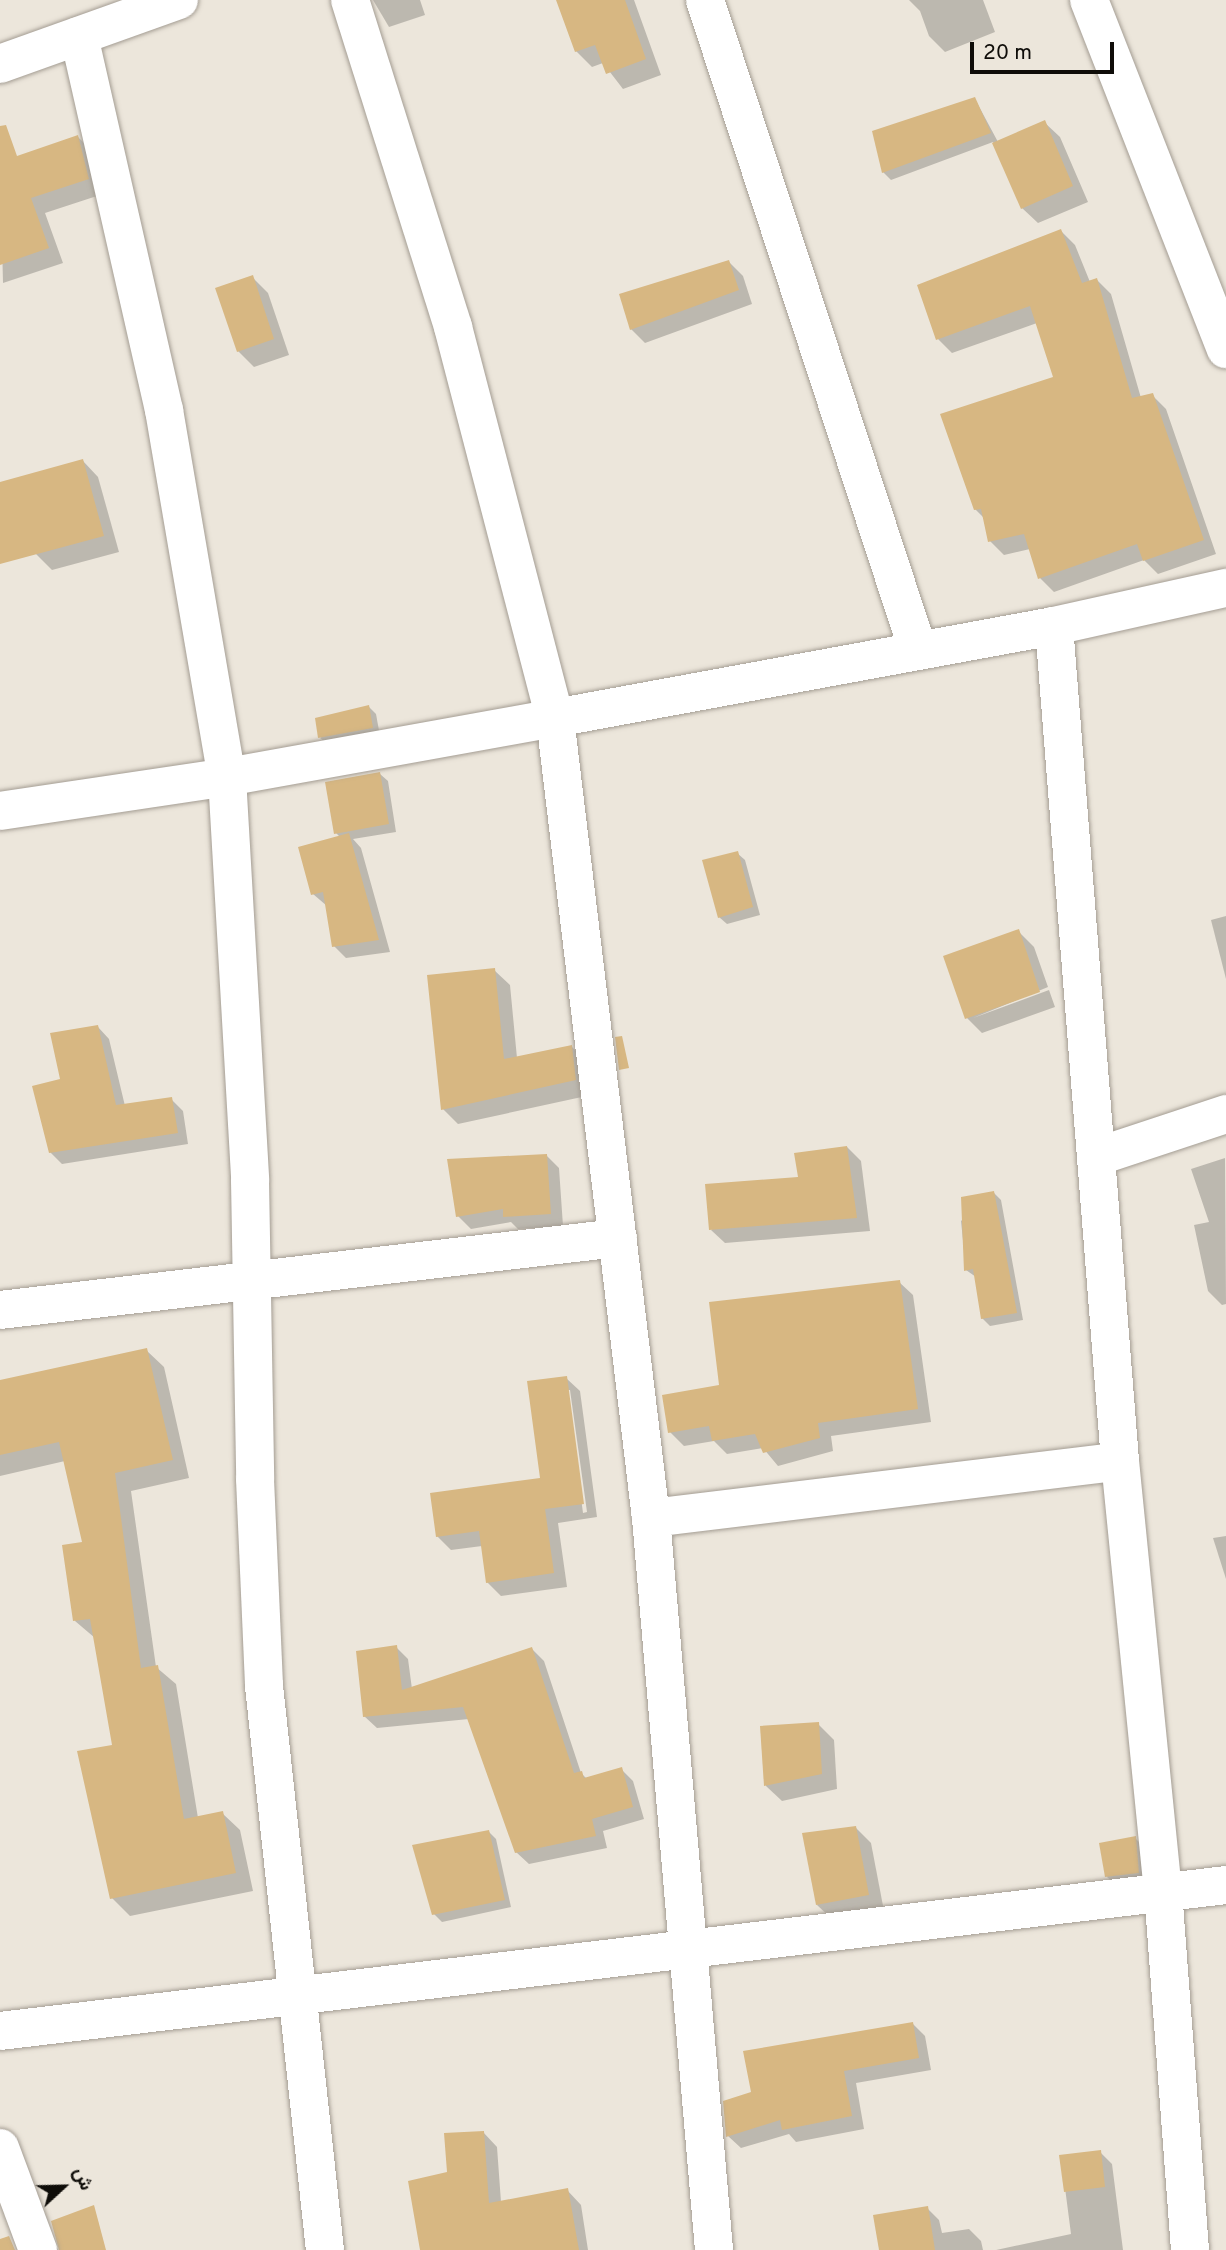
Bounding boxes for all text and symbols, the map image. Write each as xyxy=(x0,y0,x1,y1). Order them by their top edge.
scale bar xyxy=(974,28,1118,72)
text: 20 m xyxy=(983,40,1032,67)
north arrow xyxy=(28,2152,98,2222)
text: ش xyxy=(67,2164,98,2194)

